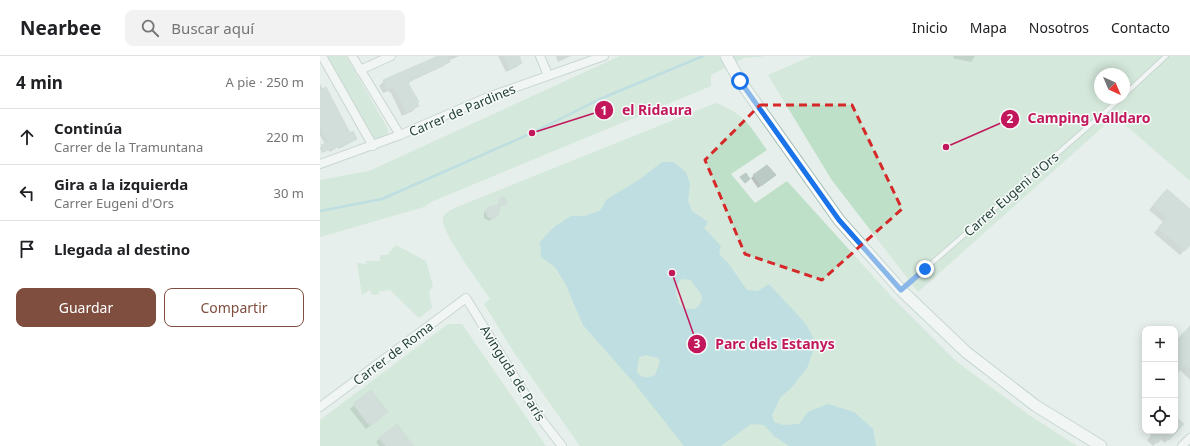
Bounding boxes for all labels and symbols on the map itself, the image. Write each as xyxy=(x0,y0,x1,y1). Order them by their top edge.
north arrow xyxy=(1094,68,1130,104)
route start xyxy=(731,72,749,90)
street label: Carrer de Pardines xyxy=(406,79,518,141)
callout: el Ridaura xyxy=(594,97,700,123)
text: el Ridaura xyxy=(622,100,692,119)
text: 1 xyxy=(601,102,607,119)
callout: Camping Valldaro xyxy=(1000,106,1159,132)
text: Camping Valldaro xyxy=(1027,108,1151,127)
text: 2 xyxy=(1007,110,1014,127)
street label: Carrer Eugeni d'Ors xyxy=(960,148,1062,240)
route end xyxy=(916,260,934,278)
street label: Carrer de Roma xyxy=(349,317,437,389)
street label: Avinguda de París xyxy=(476,322,550,424)
callout: Parc dels Estanys xyxy=(687,331,843,357)
text: Parc dels Estanys xyxy=(715,334,835,353)
text: 3 xyxy=(694,335,701,352)

